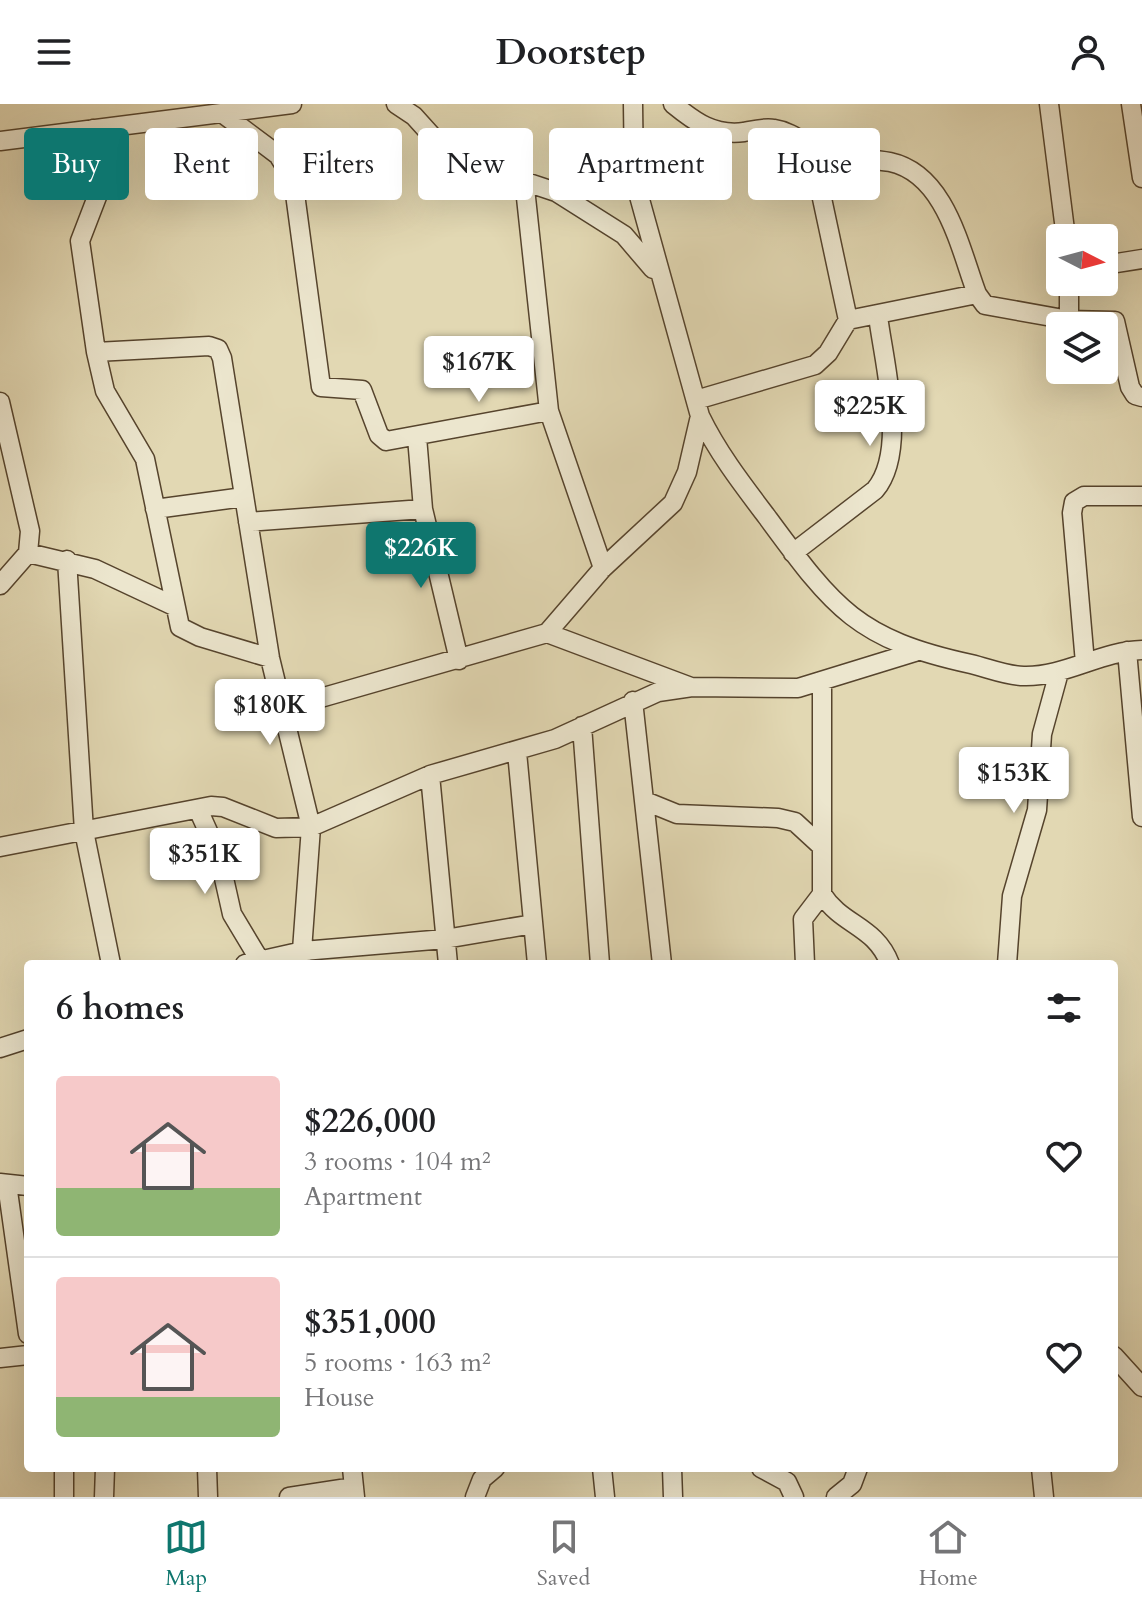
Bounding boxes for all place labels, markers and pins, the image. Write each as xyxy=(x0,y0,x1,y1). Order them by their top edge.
pin: $167K xyxy=(423,336,535,404)
pin: $225K xyxy=(814,380,926,448)
pin: $226K xyxy=(365,522,477,590)
pin: $180K xyxy=(214,679,326,747)
pin: $153K xyxy=(958,747,1070,815)
pin: $351K xyxy=(149,828,261,896)

